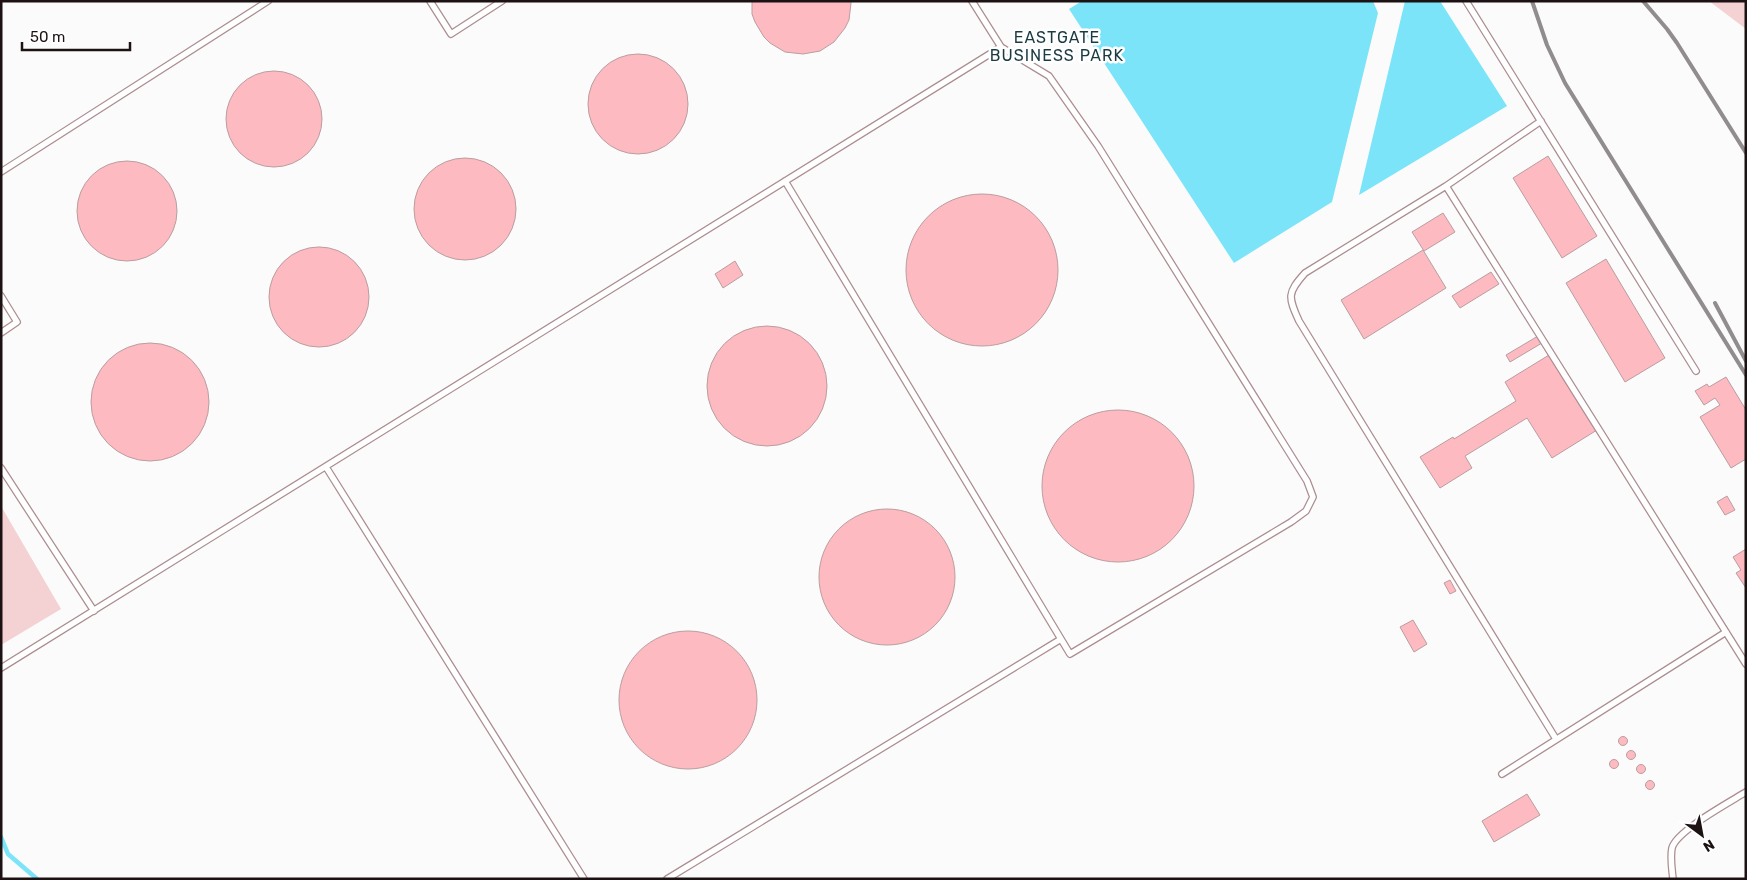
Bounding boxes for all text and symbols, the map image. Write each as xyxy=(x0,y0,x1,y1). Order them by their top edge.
scale bar xyxy=(22,20,130,52)
text: 50 m xyxy=(30,28,65,46)
district label: EASTGATE BUSINESS PARK xyxy=(990,28,1124,65)
north arrow xyxy=(1677,810,1727,860)
text: N xyxy=(1700,836,1717,855)

